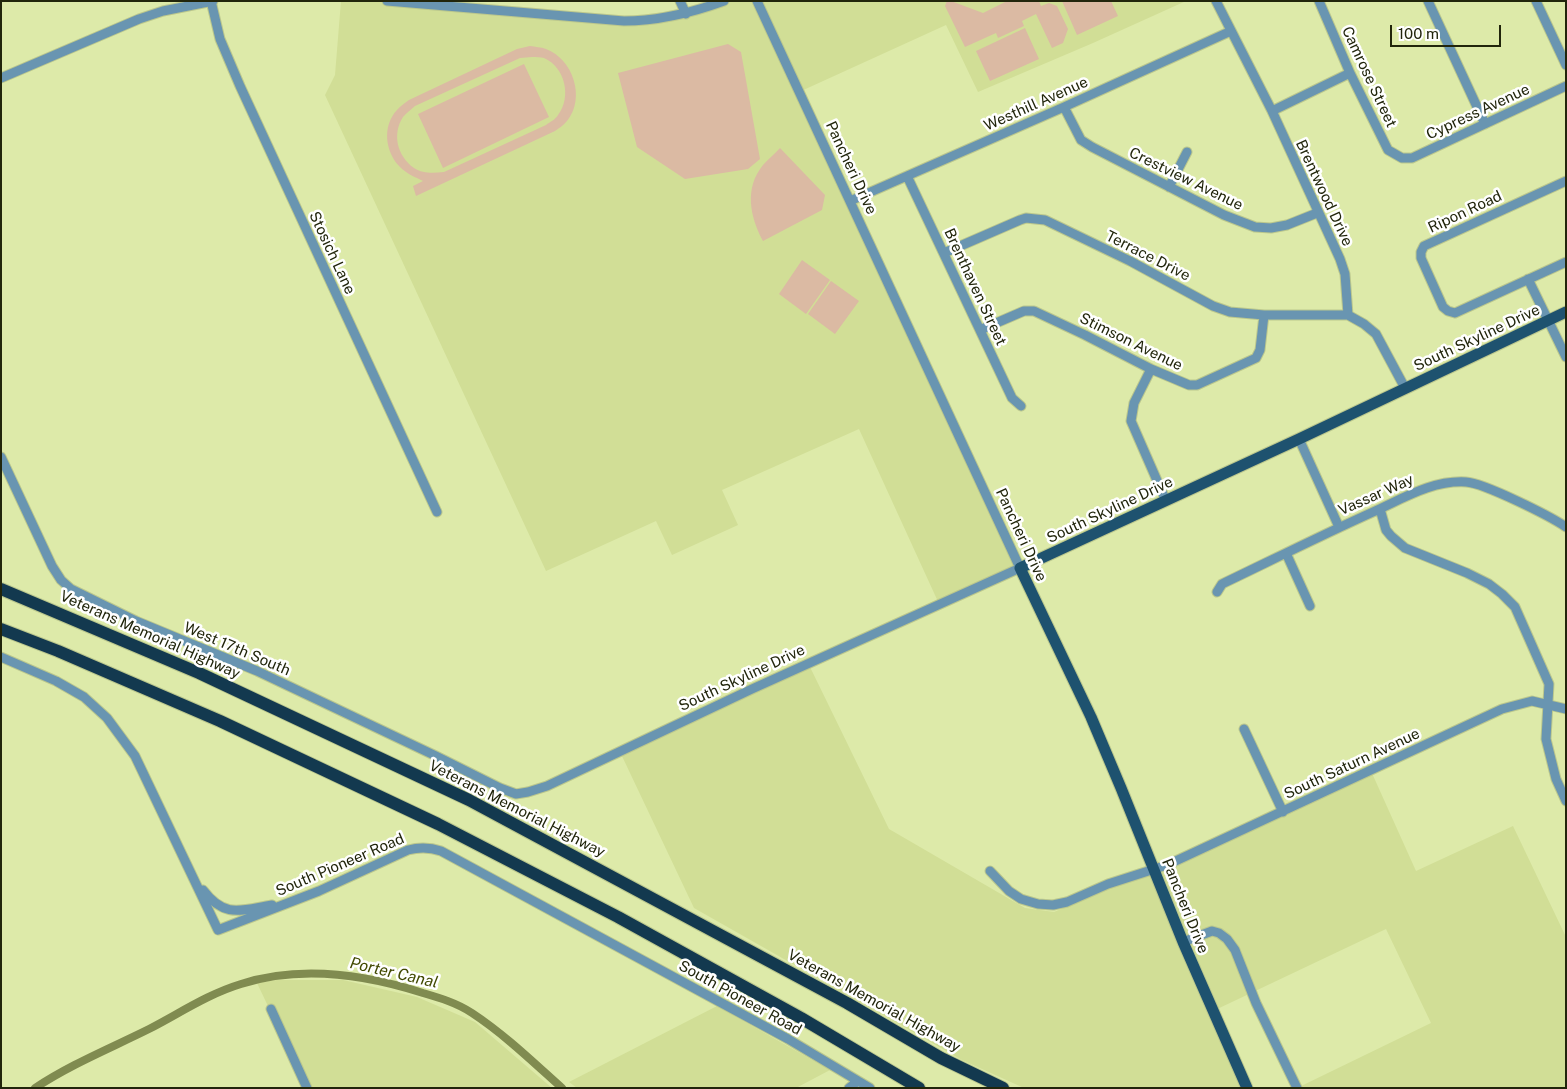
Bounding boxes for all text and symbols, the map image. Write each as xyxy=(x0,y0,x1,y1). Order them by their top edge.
scale bar xyxy=(1392,15,1503,47)
street label: Camrose Street xyxy=(1338,24,1400,130)
text: 100 m xyxy=(1398,25,1439,42)
street label: Westhill Avenue xyxy=(981,73,1091,135)
street label: Cypress Avenue xyxy=(1424,80,1532,144)
street label: Pancheri Drive xyxy=(822,119,880,217)
street label: Brentwood Drive xyxy=(1291,137,1357,249)
street label: Crestview Avenue xyxy=(1126,144,1246,214)
street label: Ripon Road xyxy=(1425,187,1505,237)
street label: Stosich Lane xyxy=(305,209,359,297)
street label: Brenthaven Street xyxy=(940,226,1010,348)
street label: Terrace Drive xyxy=(1103,227,1193,285)
street label: South Skyline Drive xyxy=(1411,301,1543,375)
street label: Stimson Avenue xyxy=(1077,309,1185,375)
street label: Vassar Way xyxy=(1336,470,1416,520)
street label: South Skyline Drive xyxy=(1044,473,1176,547)
street label: Pancheri Drive xyxy=(992,486,1050,584)
street label: Veterans Memorial Highway xyxy=(57,587,243,683)
street label: West 17th South xyxy=(181,618,293,680)
street label: South Skyline Drive xyxy=(676,641,808,715)
street label: South Saturn Avenue xyxy=(1281,725,1423,803)
street label: Veterans Memorial Highway xyxy=(426,757,608,861)
street label: South Pioneer Road xyxy=(273,830,407,900)
street label: Pancheri Drive xyxy=(1158,856,1212,956)
street label: Veterans Memorial Highway xyxy=(784,946,964,1056)
water label: Porter Canal xyxy=(348,954,440,992)
street label: South Pioneer Road xyxy=(675,957,805,1039)

